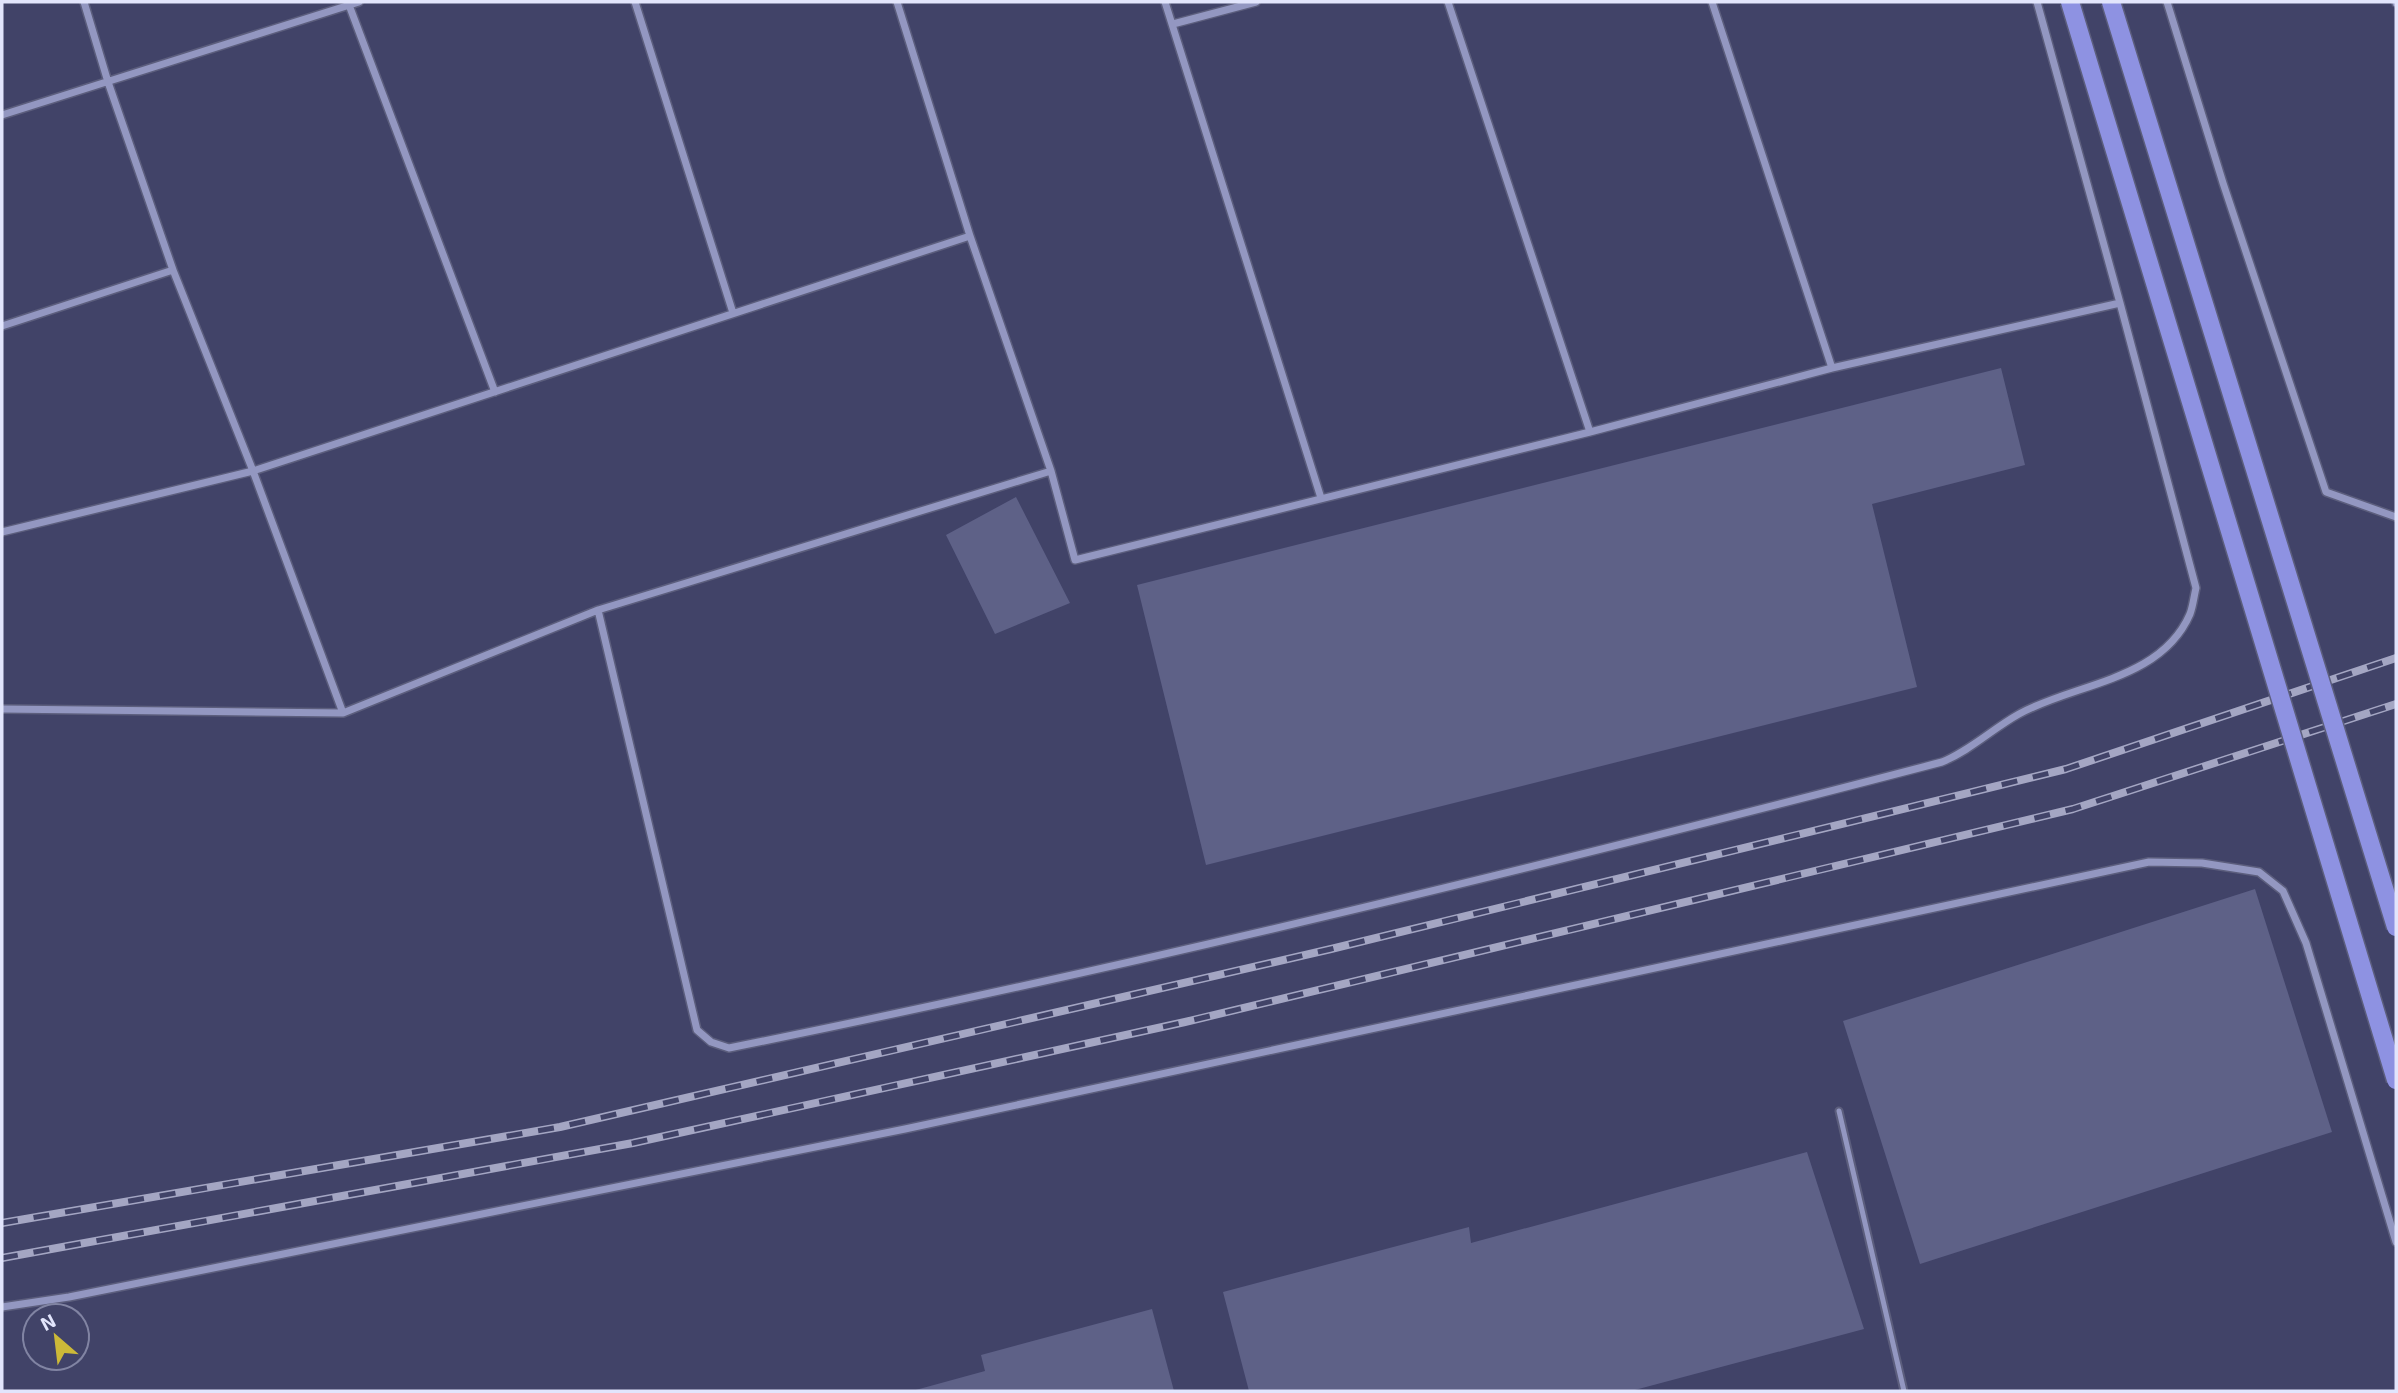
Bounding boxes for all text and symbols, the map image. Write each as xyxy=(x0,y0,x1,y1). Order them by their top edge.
north arrow xyxy=(21,1302,91,1372)
text: N xyxy=(36,1308,59,1335)

